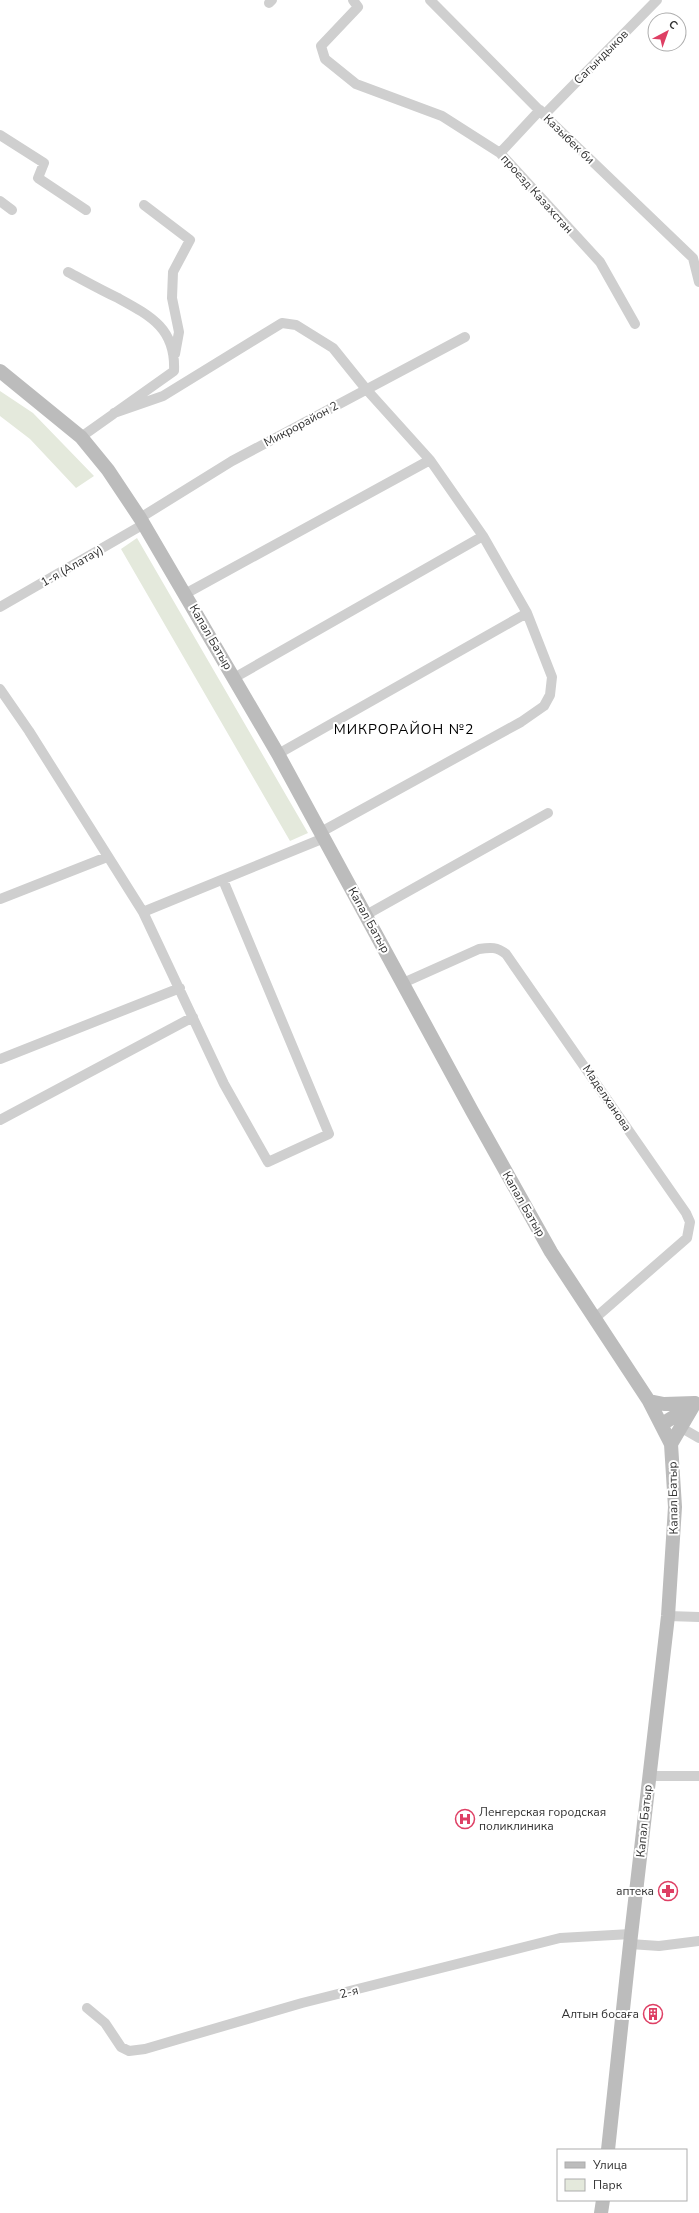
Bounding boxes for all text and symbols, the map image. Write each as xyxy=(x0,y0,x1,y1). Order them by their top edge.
north arrow xyxy=(647,12,687,52)
text: С xyxy=(665,17,681,33)
street label: Сагындыков xyxy=(570,26,632,88)
street label: Казыбек би xyxy=(540,111,598,167)
street label: проезд Казахстан xyxy=(497,151,577,237)
street label: Микрорайон 2 xyxy=(261,398,341,450)
street label: 1-я (Алатау) xyxy=(38,542,106,590)
street label: Капал Батыр xyxy=(186,601,236,673)
district label: МИКРОРАЙОН №2 xyxy=(334,720,474,739)
street label: Капал Батыр xyxy=(344,884,394,956)
street label: Маделханова xyxy=(579,1062,635,1134)
street label: Капал Батыр xyxy=(499,1168,549,1240)
street label: Капал Батыр xyxy=(664,1461,682,1535)
street label: Капал Батыр xyxy=(632,1784,656,1858)
place label: Ленгерская городская поликлиника xyxy=(479,1804,606,1834)
hospital icon: Ленгерская городская поликлиника xyxy=(454,1808,476,1830)
pharmacy icon: аптека xyxy=(657,1880,679,1902)
place label: аптека xyxy=(616,1883,654,1899)
street label: 2-я xyxy=(338,1982,360,2002)
building icon: Алтын босаға xyxy=(642,2003,664,2025)
place label: Алтын босаға xyxy=(561,2006,639,2022)
legend xyxy=(557,2149,687,2201)
text: Улица xyxy=(592,2157,627,2173)
text: Парк xyxy=(593,2177,623,2193)

